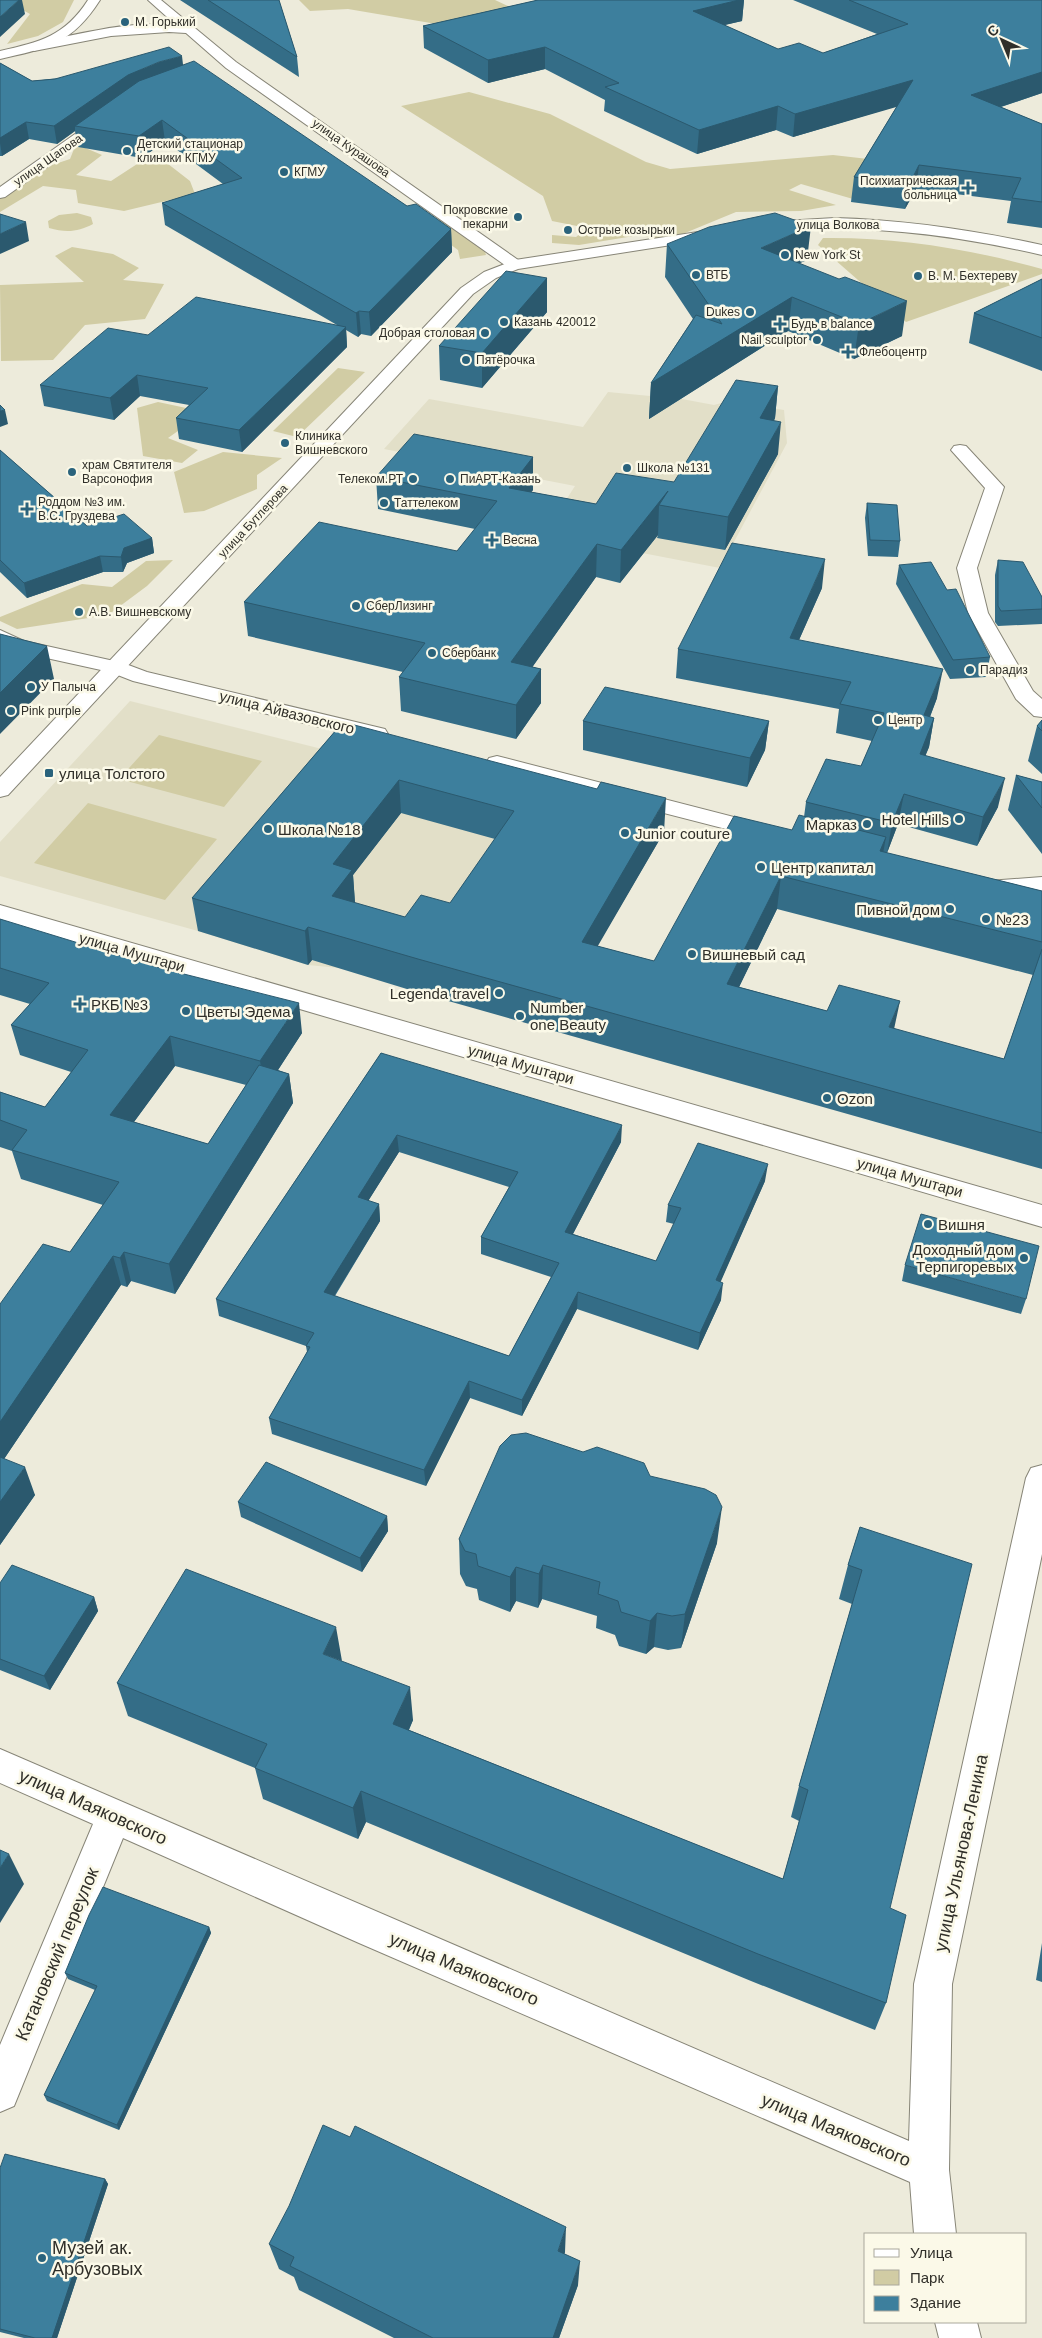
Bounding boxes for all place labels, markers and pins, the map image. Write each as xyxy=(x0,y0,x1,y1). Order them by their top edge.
place label: М. Горький xyxy=(135,15,196,29)
marker: М. Горький xyxy=(119,16,131,28)
place label: Детский стационар клиники КГМУ xyxy=(137,137,243,165)
marker: Детский стационар клиники КГМУ xyxy=(121,145,133,157)
place label: КГМУ xyxy=(294,165,325,179)
marker: КГМУ xyxy=(278,166,290,178)
place label: Психиатрическая больница xyxy=(860,174,957,202)
marker: Психиатрическая больница xyxy=(961,181,975,195)
place label: Покровские пекарни xyxy=(443,203,508,231)
marker: Покровские пекарни xyxy=(512,211,524,223)
place label: Острые козырьки xyxy=(578,223,675,237)
marker: Острые козырьки xyxy=(562,224,574,236)
place label: New York St xyxy=(795,248,861,262)
marker: New York St xyxy=(779,249,791,261)
place label: ВТБ xyxy=(706,268,729,282)
marker: ВТБ xyxy=(690,269,702,281)
place label: В. М. Бехтереву xyxy=(928,269,1017,283)
marker: В. М. Бехтереву xyxy=(912,270,924,282)
place label: Dukes xyxy=(706,305,740,319)
marker: Dukes xyxy=(744,306,756,318)
place label: Казань 420012 xyxy=(514,315,596,329)
marker: Казань 420012 xyxy=(498,316,510,328)
marker: Будь в balance xyxy=(773,317,787,331)
place label: Будь в balance xyxy=(791,317,873,331)
place label: Добрая столовая xyxy=(379,326,475,340)
marker: Добрая столовая xyxy=(479,327,491,339)
place label: Nail sculptor xyxy=(741,333,807,347)
marker: Nail sculptor xyxy=(811,334,823,346)
marker: Флебоцентр xyxy=(841,345,855,359)
place label: Флебоцентр xyxy=(859,345,927,359)
place label: Пятёрочка xyxy=(476,353,535,367)
marker: Пятёрочка xyxy=(460,354,472,366)
place label: Клиника Вишневского xyxy=(295,429,368,457)
marker: Клиника Вишневского xyxy=(279,437,291,449)
place label: храм Святителя Варсонофия xyxy=(82,458,172,486)
place label: Школа №131 xyxy=(637,461,710,475)
marker: Школа №131 xyxy=(621,462,633,474)
marker: храм Святителя Варсонофия xyxy=(66,466,78,478)
place label: Телеком.РТ xyxy=(338,472,404,486)
place label: ПиАРТ-Казань xyxy=(460,472,541,486)
marker: Телеком.РТ xyxy=(407,473,419,485)
marker: ПиАРТ-Казань xyxy=(444,473,456,485)
place label: Роддом №3 им. В.С. Груздева xyxy=(38,495,125,523)
place label: Таттелеком xyxy=(394,496,458,510)
marker: Таттелеком xyxy=(378,497,390,509)
marker: Роддом №3 им. В.С. Груздева xyxy=(20,502,34,516)
marker: Весна xyxy=(485,533,499,547)
place label: Весна xyxy=(503,533,537,547)
place label: СберЛизинг xyxy=(366,599,433,613)
marker: СберЛизинг xyxy=(350,600,362,612)
place label: А.В. Вишневскому xyxy=(89,605,191,619)
marker: А.В. Вишневскому xyxy=(73,606,85,618)
place label: Сбербанк xyxy=(442,646,497,660)
marker: Сбербанк xyxy=(426,647,438,659)
place label: Парадиз xyxy=(980,663,1028,677)
marker: Парадиз xyxy=(964,664,976,676)
place label: У Палыча xyxy=(41,680,96,694)
marker: У Палыча xyxy=(25,681,37,693)
place label: Pink purple xyxy=(21,704,81,718)
marker: Pink purple xyxy=(5,705,17,717)
place label: Центр xyxy=(888,713,923,727)
marker: Центр xyxy=(872,714,884,726)
place label: улица Толстого xyxy=(59,765,165,782)
marker: улица Толстого xyxy=(43,767,55,779)
place label: Hotel Hills xyxy=(881,811,949,828)
marker: Hotel Hills xyxy=(953,813,965,825)
place label: Марказ xyxy=(806,816,857,833)
marker: Марказ xyxy=(861,818,873,830)
place label: Школа №18 xyxy=(278,821,361,838)
marker: Школа №18 xyxy=(262,823,274,835)
place label: Junior couture xyxy=(635,825,730,842)
marker: Junior couture xyxy=(619,827,631,839)
place label: Центр капитал xyxy=(771,859,874,876)
marker: Центр капитал xyxy=(755,861,767,873)
place label: Пивной дом xyxy=(856,901,940,918)
marker: Пивной дом xyxy=(944,903,956,915)
place label: №23 xyxy=(996,911,1029,928)
marker: №23 xyxy=(980,913,992,925)
place label: Вишневый сад xyxy=(702,946,805,963)
marker: Вишневый сад xyxy=(686,948,698,960)
place label: Legenda travel xyxy=(390,985,489,1002)
marker: Legenda travel xyxy=(493,987,505,999)
place label: РКБ №3 xyxy=(91,996,148,1013)
marker: РКБ №3 xyxy=(73,997,87,1011)
place label: Number one Beauty xyxy=(530,999,606,1033)
place label: Цветы Эдема xyxy=(196,1003,291,1020)
marker: Цветы Эдема xyxy=(180,1005,192,1017)
marker: Number one Beauty xyxy=(514,1010,526,1022)
place label: Ozon xyxy=(837,1090,873,1107)
marker: Ozon xyxy=(821,1092,833,1104)
place label: Вишня xyxy=(938,1216,985,1233)
marker: Вишня xyxy=(922,1218,934,1230)
place label: Доходный дом Терпигоревых xyxy=(912,1241,1014,1275)
marker: Доходный дом Терпигоревых xyxy=(1018,1252,1030,1264)
place label: Музей ак. Арбузовых xyxy=(52,2238,143,2279)
marker: Музей ак. Арбузовых xyxy=(36,2252,48,2264)

